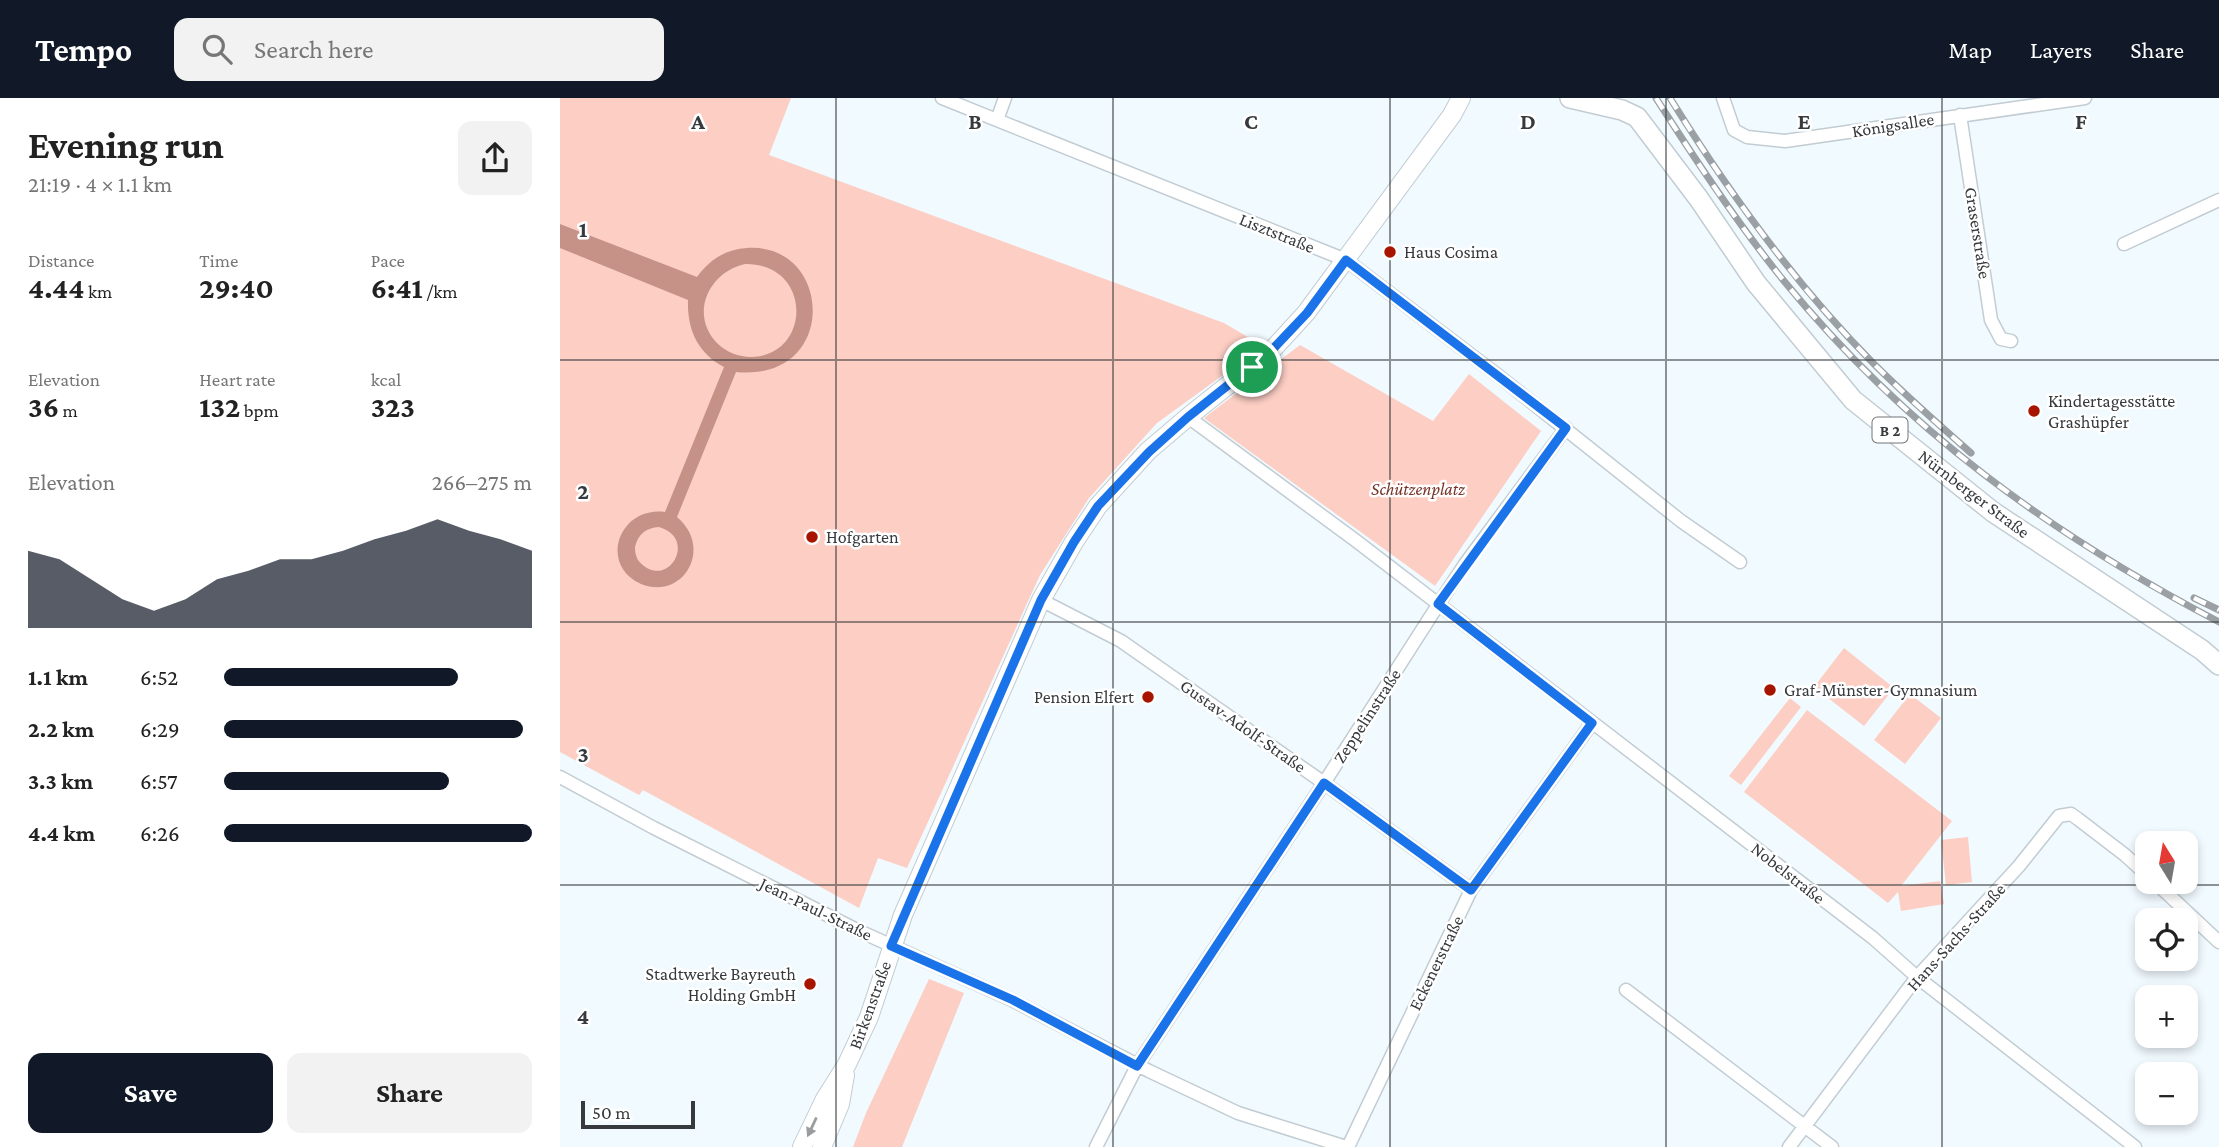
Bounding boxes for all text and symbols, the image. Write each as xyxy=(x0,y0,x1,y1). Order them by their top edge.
search box xyxy=(174,18,664,81)
icon: search xyxy=(198,30,236,68)
text: Tempo xyxy=(35,31,132,68)
text: Search here xyxy=(254,35,373,64)
text: Map xyxy=(1948,36,1992,63)
text: Layers xyxy=(2030,36,2092,63)
text: Share xyxy=(2130,36,2184,63)
text: A xyxy=(690,108,705,134)
text: B xyxy=(968,108,982,134)
text: C xyxy=(1244,108,1258,134)
text: D xyxy=(1520,108,1536,134)
text: E xyxy=(1797,108,1811,134)
text: F xyxy=(2075,108,2087,134)
street label: Königsallee xyxy=(1851,109,1935,141)
button: share xyxy=(458,121,532,195)
text: Evening run xyxy=(28,124,224,166)
text: 21:19 · 4 × 1.1 km xyxy=(28,171,172,197)
street label: Graserstraße xyxy=(1961,186,1995,280)
street label: Lisztstraße xyxy=(1236,209,1318,257)
text: 1 xyxy=(579,216,588,242)
place label: Haus Cosima xyxy=(1404,242,1498,262)
marker: Haus Cosima xyxy=(1382,244,1398,260)
text: Distance xyxy=(28,250,94,271)
text: Time xyxy=(199,250,238,271)
text: Pace xyxy=(371,250,405,271)
text: 4.44 xyxy=(28,271,84,304)
text: 29:40 xyxy=(199,271,274,304)
text: 6:41 xyxy=(371,271,423,304)
text: km xyxy=(84,281,112,302)
text: /km xyxy=(423,281,457,302)
pin xyxy=(1222,337,1282,397)
icon: arrive xyxy=(1233,348,1271,386)
text: Elevation xyxy=(28,369,100,390)
text: Heart rate xyxy=(199,369,275,390)
text: kcal xyxy=(371,369,401,390)
text: 36 xyxy=(28,390,59,423)
text: 132 xyxy=(199,390,240,423)
text: 323 xyxy=(371,390,415,423)
place label: Kindertagesstätte Grashüpfer xyxy=(2048,391,2175,432)
text: m xyxy=(59,400,78,421)
text: bpm xyxy=(240,400,279,421)
marker: Kindertagesstätte Grashüpfer xyxy=(2026,403,2042,419)
road number: B 2 xyxy=(1872,418,1908,442)
street label: Nürnberger Straße xyxy=(1915,446,2033,542)
text: Elevation xyxy=(28,469,115,495)
text: 266–275 m xyxy=(432,469,532,495)
text: 2 xyxy=(577,478,589,504)
park label: Schützenplatz xyxy=(1371,479,1465,499)
place label: Hofgarten xyxy=(826,527,899,547)
marker: Hofgarten xyxy=(804,529,820,545)
text: 1.1 km xyxy=(28,664,88,690)
text: 6:52 xyxy=(140,664,178,690)
street label: Zeppelinstraße xyxy=(1329,665,1405,767)
street label: Gustav-Adolf-Straße xyxy=(1176,675,1310,777)
place label: Graf-Münster-Gymnasium xyxy=(1784,680,1978,700)
marker: Graf-Münster-Gymnasium xyxy=(1762,682,1778,698)
place label: Pension Elfert xyxy=(1034,687,1135,707)
marker: Pension Elfert xyxy=(1140,689,1156,705)
text: 2.2 km xyxy=(28,716,94,742)
text: 6:29 xyxy=(140,716,180,742)
text: 3 xyxy=(577,741,589,767)
text: 3.3 km xyxy=(28,768,93,794)
text: 6:57 xyxy=(140,768,178,794)
text: 4.4 km xyxy=(28,820,95,846)
text: 6:26 xyxy=(140,820,180,846)
north arrow xyxy=(2135,831,2198,894)
map controls xyxy=(2135,831,2198,1125)
street label: Nobelstraße xyxy=(1747,838,1829,908)
street label: Jean-Paul-Straße xyxy=(755,872,875,945)
street label: Hans-Sachs-Straße xyxy=(1903,879,2010,995)
button: locate xyxy=(2135,908,2198,971)
street label: Eckenerstraße xyxy=(1404,912,1468,1014)
street label: Birkenstraße xyxy=(845,958,895,1052)
place label: Stadtwerke Bayreuth Holding GmbH xyxy=(646,964,796,1005)
marker: Stadtwerke Bayreuth Holding GmbH xyxy=(802,976,818,992)
button: + xyxy=(2135,985,2198,1048)
text: 4 xyxy=(577,1003,589,1029)
button: Save xyxy=(28,1053,273,1133)
button: Share xyxy=(287,1053,532,1133)
button: − xyxy=(2135,1062,2198,1125)
scale bar xyxy=(581,1098,695,1130)
text: 50 m xyxy=(592,1102,631,1123)
one-way arrow xyxy=(806,1116,817,1137)

